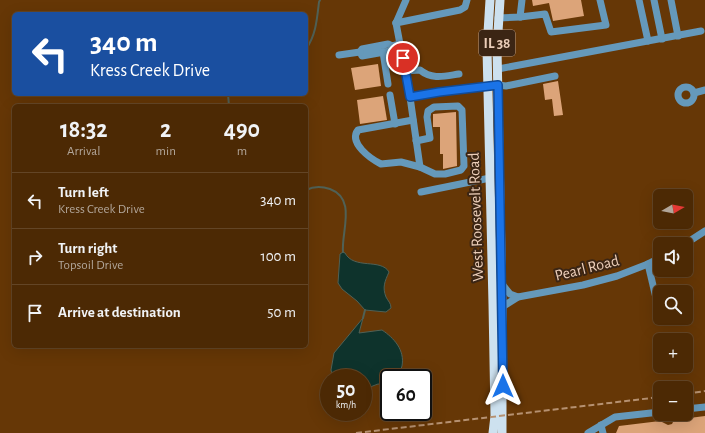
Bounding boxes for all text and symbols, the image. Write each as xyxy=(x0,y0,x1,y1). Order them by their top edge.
icon: left xyxy=(24,28,76,80)
text: 340 m xyxy=(90,29,158,57)
road number: IL 38 xyxy=(479,30,515,56)
pin xyxy=(386,41,420,75)
icon: arrive xyxy=(392,47,414,69)
text: Kress Creek Drive xyxy=(90,62,210,80)
text: 18:32 xyxy=(60,118,108,142)
text: 2 xyxy=(160,118,171,142)
text: 490 xyxy=(224,118,260,142)
text: Arrival xyxy=(67,145,101,158)
text: min xyxy=(156,145,176,158)
text: m xyxy=(237,145,247,158)
street label: West Roosevelt Road xyxy=(466,152,486,282)
text: Turn left xyxy=(58,185,109,200)
north arrow xyxy=(653,189,693,229)
map controls xyxy=(653,189,693,421)
icon: left xyxy=(24,190,46,212)
text: 340 m xyxy=(260,193,296,208)
text: Kress Creek Drive xyxy=(58,203,145,216)
button: sound xyxy=(653,237,693,277)
text: Turn right xyxy=(58,241,117,256)
icon: right xyxy=(24,246,46,268)
text: 100 m xyxy=(261,249,296,264)
street label: Pearl Road xyxy=(553,252,621,284)
text: Topsoil Drive xyxy=(58,259,123,272)
button: search xyxy=(653,285,693,325)
icon: arrive xyxy=(24,302,46,324)
text: Arrive at destination xyxy=(58,305,181,320)
text: 50 m xyxy=(267,305,296,320)
button: + xyxy=(653,333,693,373)
position arrow xyxy=(482,365,524,407)
speed limit sign: 60 xyxy=(380,369,432,421)
text: 50 xyxy=(336,380,356,400)
button: − xyxy=(653,381,693,421)
text: km/h xyxy=(336,400,356,410)

